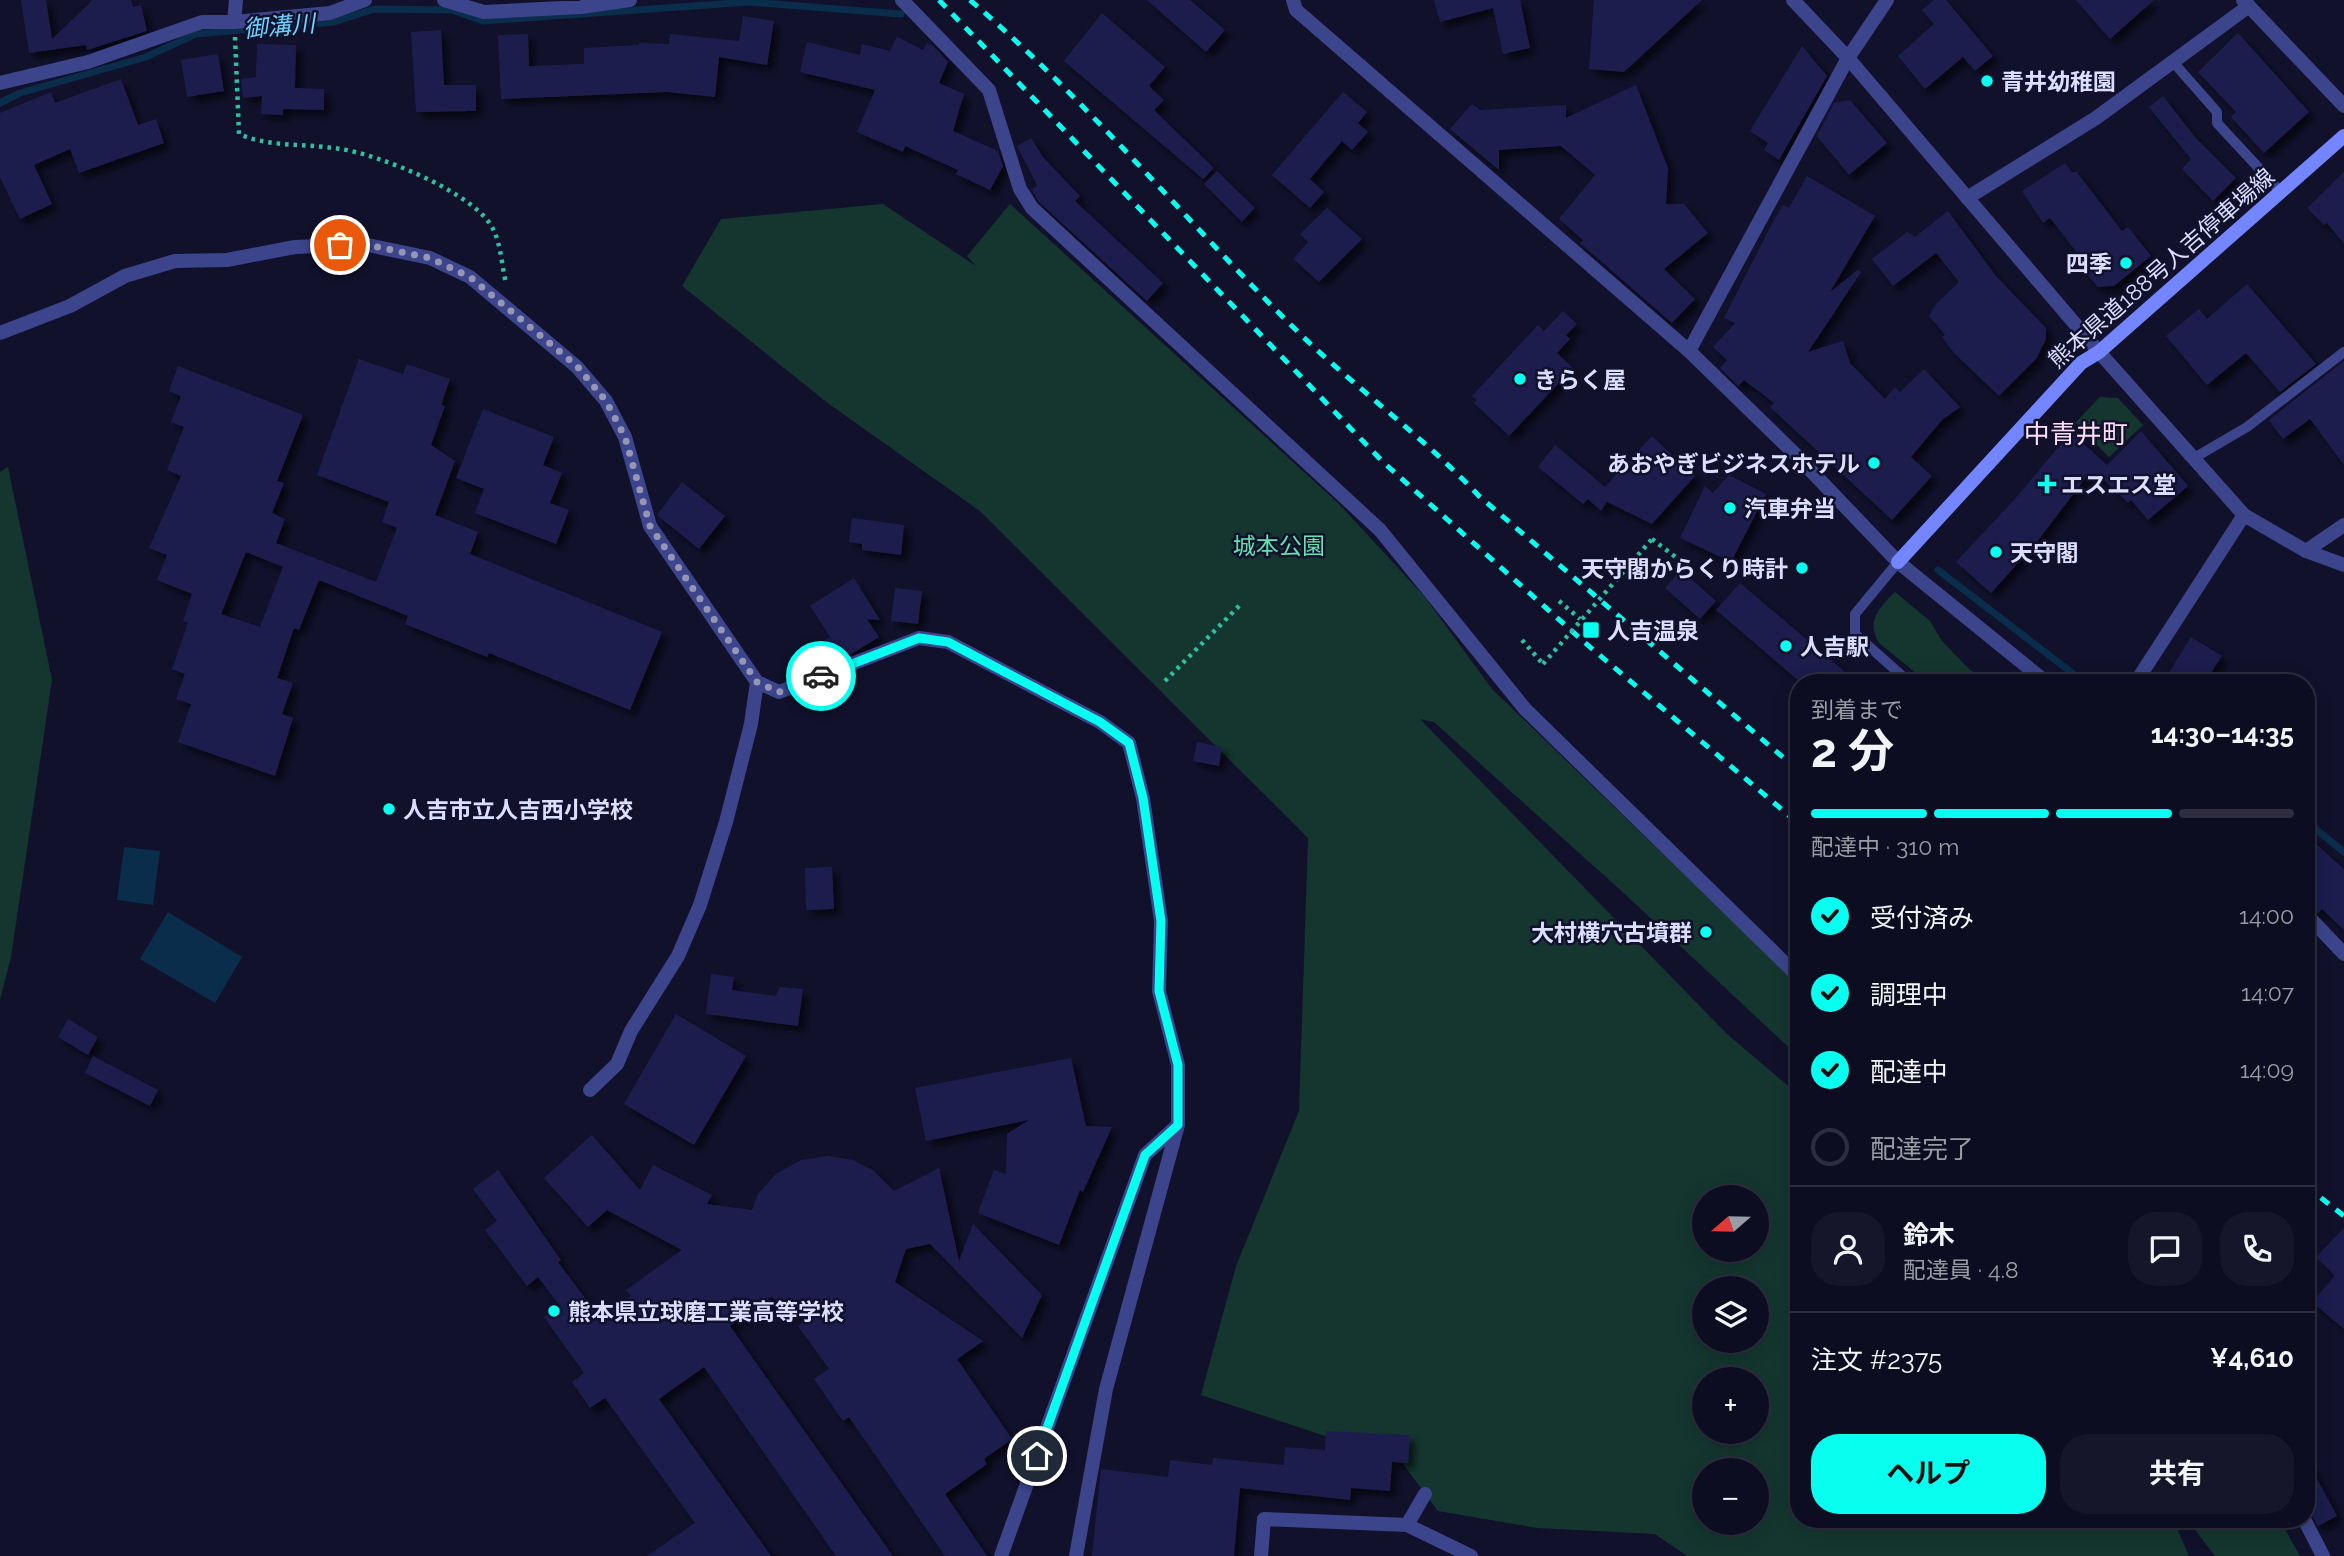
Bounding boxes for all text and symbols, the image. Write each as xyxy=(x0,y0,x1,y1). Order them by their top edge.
water label: 御溝川 xyxy=(242,8,319,44)
place label: 青井幼稚園 xyxy=(2001,68,2116,95)
marker: 青井幼稚園 xyxy=(1979,73,1995,89)
street label: 熊本県道188号人吉停車場線 xyxy=(2043,163,2279,373)
pin xyxy=(310,215,370,275)
icon: bag xyxy=(321,226,359,264)
place label: 四季 xyxy=(2066,250,2112,277)
marker: 四季 xyxy=(2118,255,2134,271)
place label: きらく屋 xyxy=(1534,366,1626,393)
marker: きらく屋 xyxy=(1512,371,1528,387)
district label: 中青井町 xyxy=(2024,419,2128,449)
place label: あおやぎビジネスホテル xyxy=(1607,450,1860,477)
marker: あおやぎビジネスホテル xyxy=(1866,455,1882,471)
place label: エスエス堂 xyxy=(2061,471,2176,498)
marker: エスエス堂 xyxy=(2039,476,2055,492)
place label: 汽車弁当 xyxy=(1744,495,1836,522)
marker: 汽車弁当 xyxy=(1722,500,1738,516)
park label: 城本公園 xyxy=(1233,532,1325,559)
place label: 天守閣 xyxy=(2010,539,2079,566)
marker: 天守閣 xyxy=(1988,544,2004,560)
place label: 天守閣からくり時計 xyxy=(1581,555,1788,582)
marker: 天守閣からくり時計 xyxy=(1794,560,1810,576)
place label: 人吉温泉 xyxy=(1607,617,1699,644)
marker: 人吉温泉 xyxy=(1581,620,1601,640)
place label: 人吉駅 xyxy=(1800,633,1869,660)
marker: 人吉駅 xyxy=(1778,638,1794,654)
courier xyxy=(786,641,856,711)
icon: car xyxy=(802,657,840,695)
text: 到着まで xyxy=(1811,696,1903,723)
text: 14:30–14:35 xyxy=(2151,719,2294,749)
text: 2 分 xyxy=(1811,724,1894,778)
place label: 人吉市立人吉西小学校 xyxy=(403,796,633,823)
marker: 人吉市立人吉西小学校 xyxy=(381,801,397,817)
text: 配達中 · 310 m xyxy=(1811,833,1959,860)
icon: check xyxy=(1811,897,1849,935)
text: 14:00 xyxy=(2239,902,2294,929)
text: 受付済み xyxy=(1870,903,1974,933)
place label: 大村横穴古墳群 xyxy=(1531,919,1692,946)
marker: 大村横穴古墳群 xyxy=(1698,924,1714,940)
icon: check xyxy=(1811,974,1849,1012)
text: 14:07 xyxy=(2241,979,2294,1006)
text: 調理中 xyxy=(1870,980,1948,1010)
icon: check xyxy=(1811,1051,1849,1089)
text: 14:09 xyxy=(2240,1056,2294,1083)
text: 配達中 xyxy=(1870,1057,1948,1087)
text: 配達完了 xyxy=(1870,1134,1974,1164)
north arrow xyxy=(1692,1185,1769,1262)
map controls xyxy=(1692,1185,1769,1535)
button: person xyxy=(1811,1212,1885,1286)
button: chat xyxy=(2128,1212,2202,1286)
button: phone xyxy=(2220,1212,2294,1286)
text: 鈴木 xyxy=(1903,1220,1955,1250)
text: 配達員 · 4.8 xyxy=(1903,1256,2019,1283)
button: layers xyxy=(1692,1276,1769,1353)
place label: 熊本県立球磨工業高等学校 xyxy=(568,1298,844,1325)
marker: 熊本県立球磨工業高等学校 xyxy=(546,1303,562,1319)
text: ¥4,610 xyxy=(2210,1343,2294,1373)
text: 注文 #2375 xyxy=(1811,1345,1942,1375)
button: + xyxy=(1692,1367,1769,1444)
pin xyxy=(1007,1426,1067,1486)
button: ヘルプ xyxy=(1811,1434,2046,1514)
button: 共有 xyxy=(2060,1434,2294,1514)
icon: home xyxy=(1018,1437,1056,1475)
button: − xyxy=(1692,1458,1769,1535)

